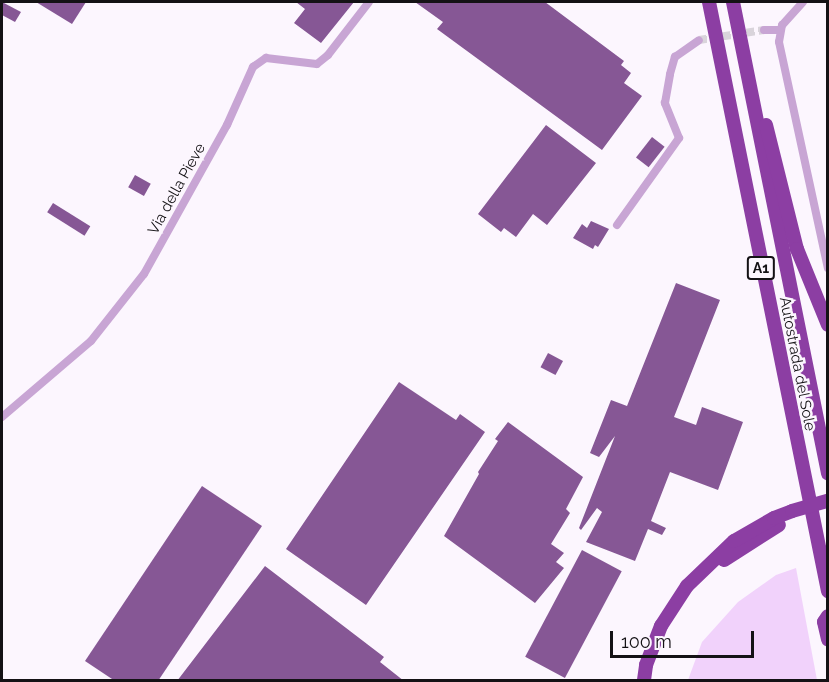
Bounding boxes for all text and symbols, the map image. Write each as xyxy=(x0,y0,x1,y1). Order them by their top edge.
street label: Via della Pieve xyxy=(145,140,209,238)
road number: A1 xyxy=(746,257,776,279)
street label: Autostrada del Sole xyxy=(775,295,819,433)
scale bar xyxy=(613,619,757,657)
text: 100 m xyxy=(621,631,672,652)

